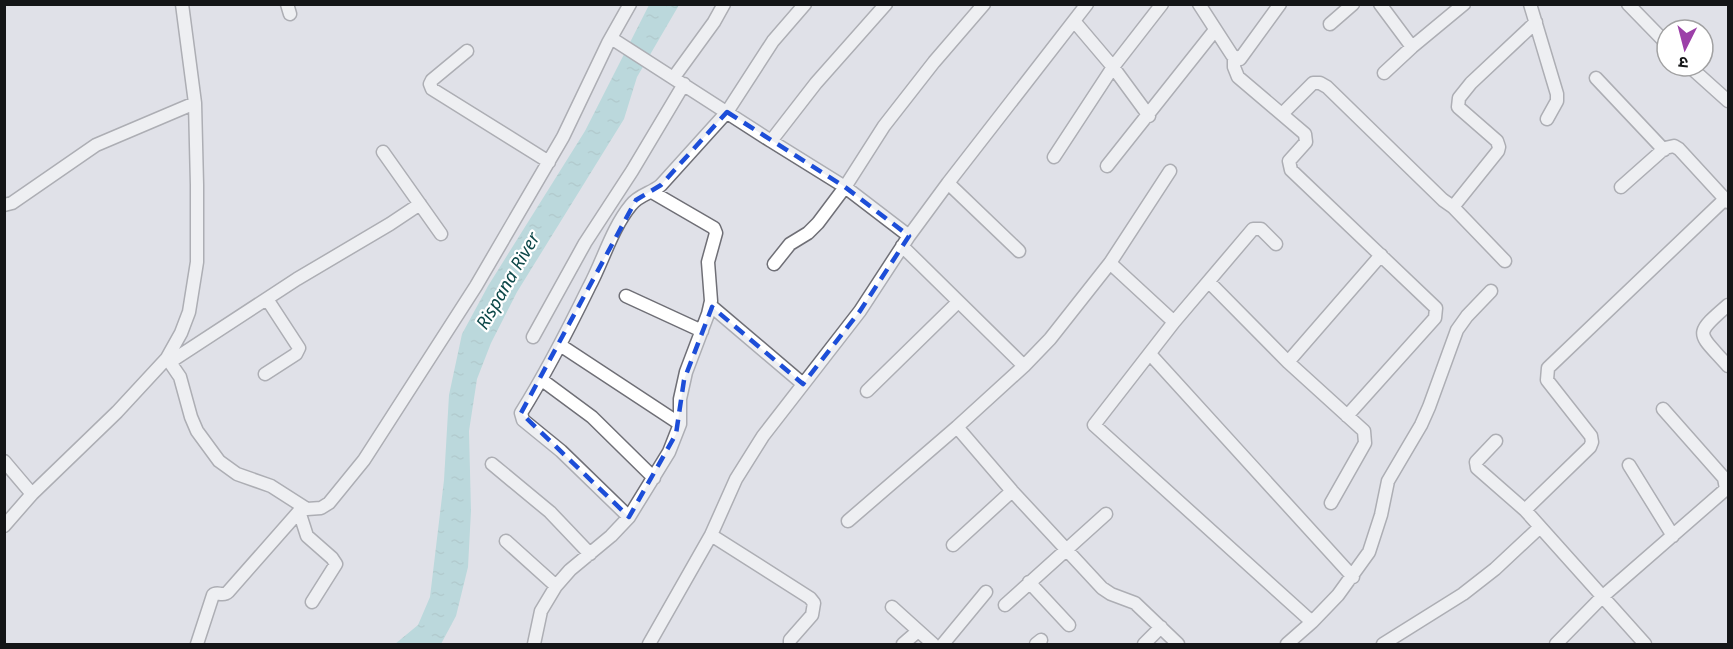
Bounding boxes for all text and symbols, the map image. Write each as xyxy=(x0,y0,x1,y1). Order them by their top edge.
north arrow xyxy=(1655,18,1715,78)
text: उ xyxy=(1677,51,1689,74)
water label: Rispana River xyxy=(470,227,545,333)

